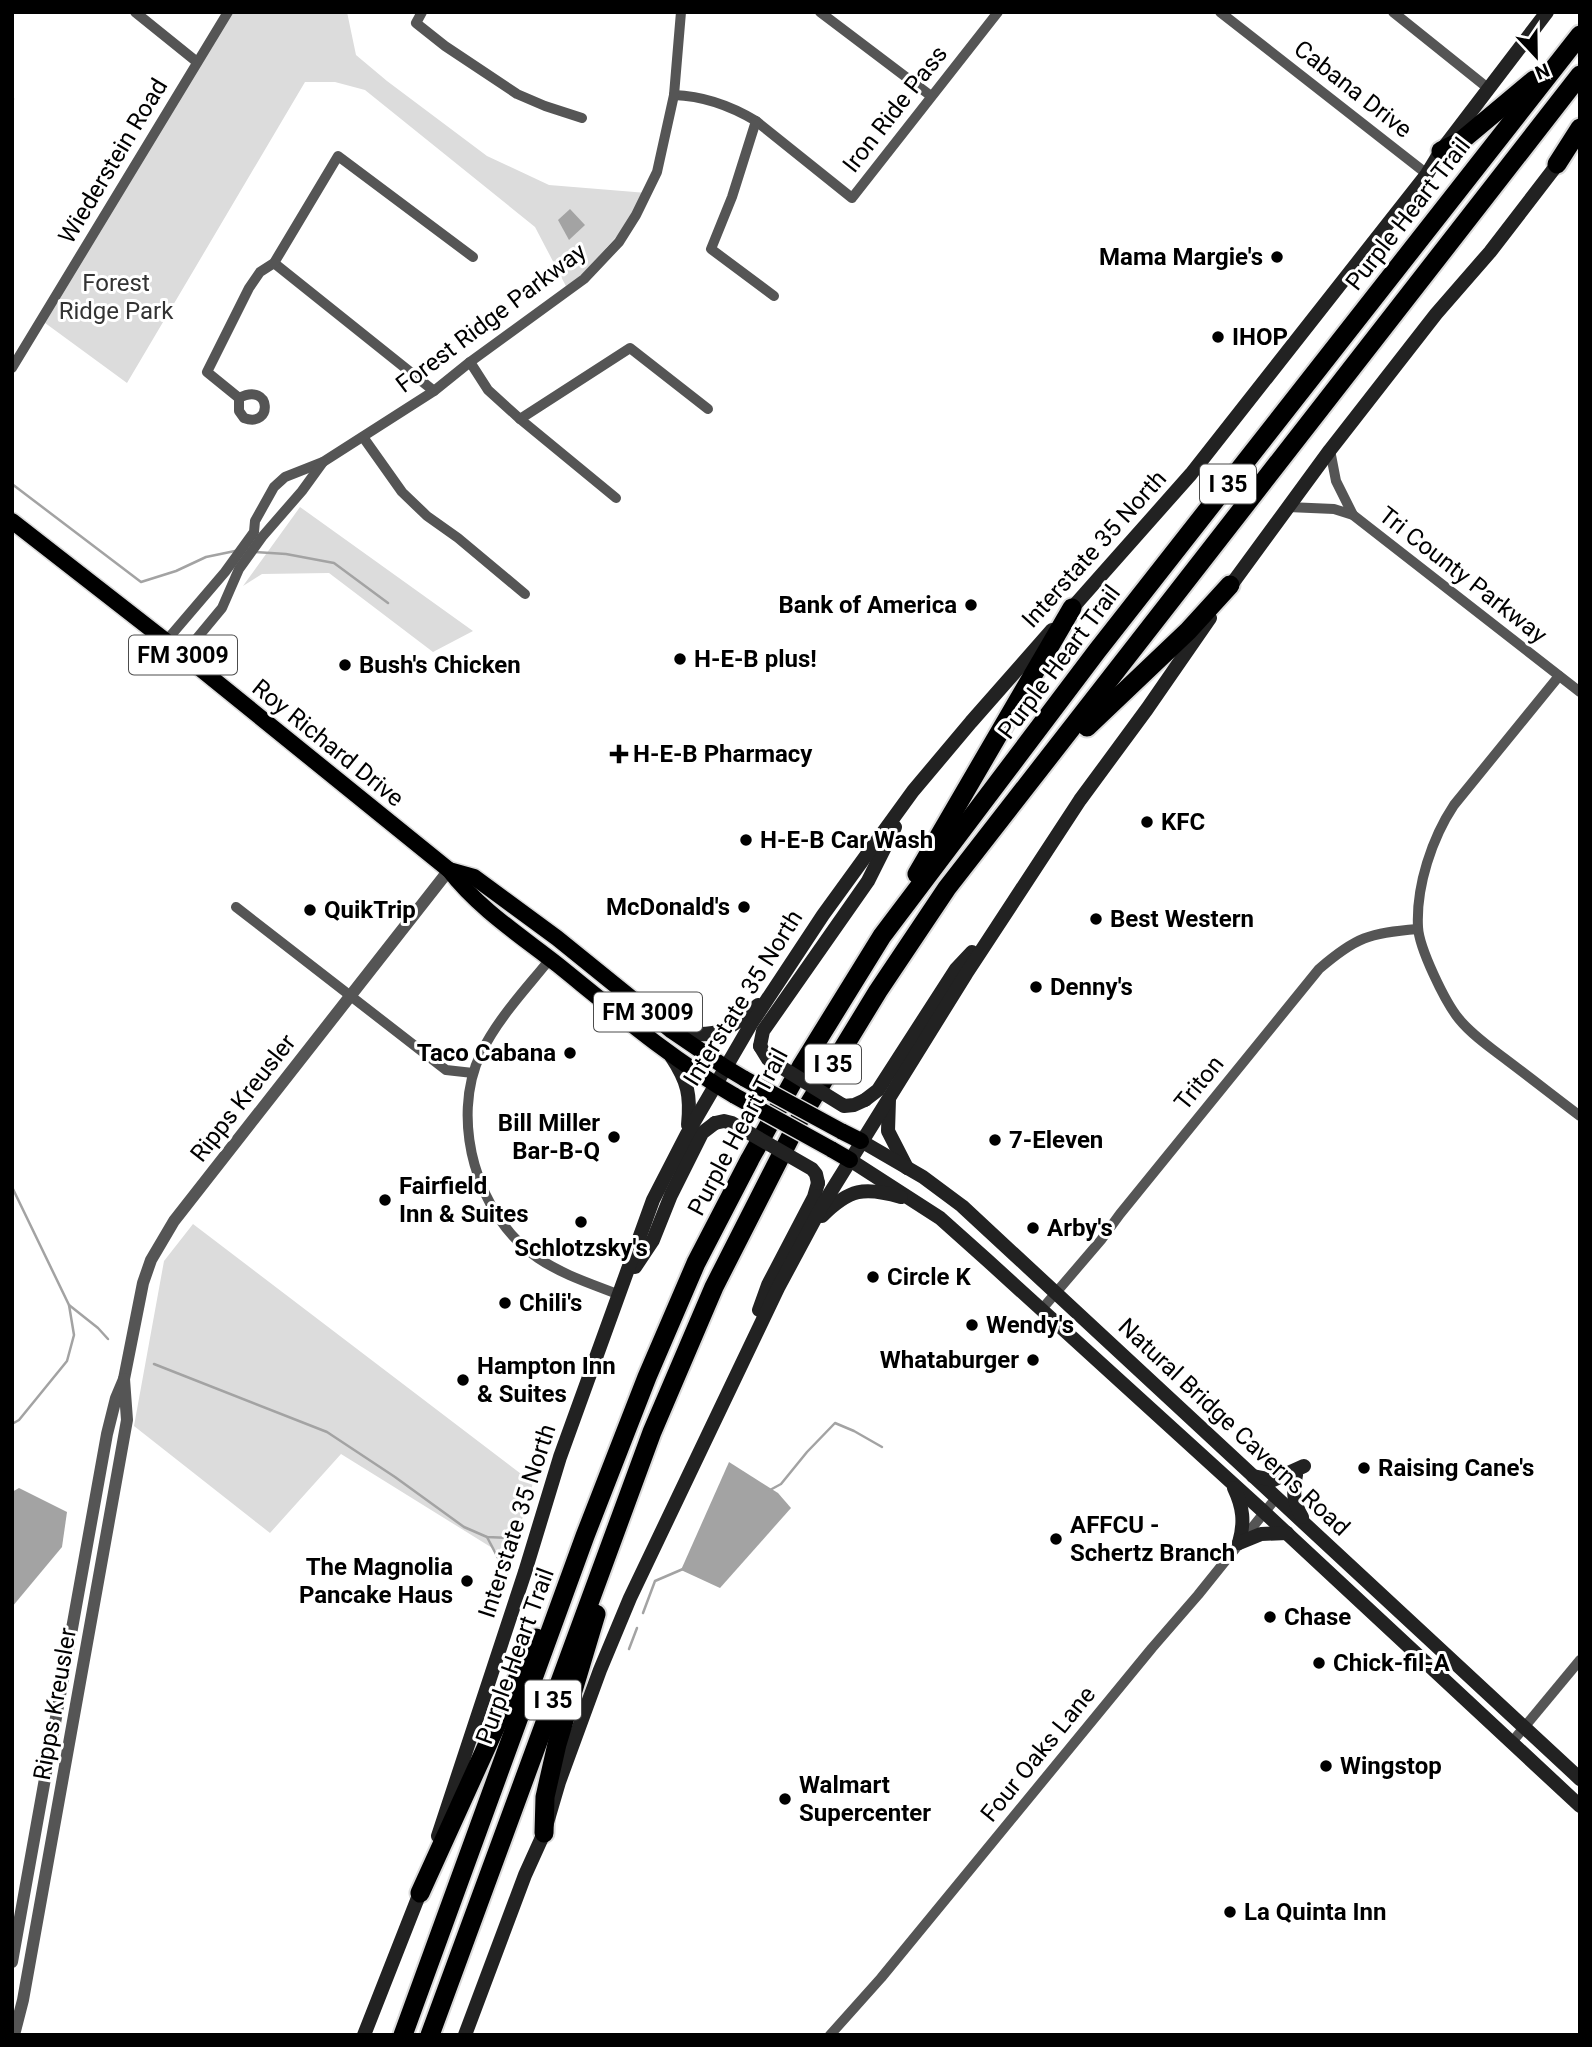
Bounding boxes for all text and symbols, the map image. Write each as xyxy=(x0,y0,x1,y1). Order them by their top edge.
north arrow xyxy=(1501,21,1571,91)
street label: Cabana Drive xyxy=(1289,34,1417,144)
street label: Iron Ride Pass xyxy=(837,40,953,178)
text: N xyxy=(1532,58,1553,84)
street label: Wiederstein Road xyxy=(53,74,173,248)
street label: Purple Heart Trail xyxy=(1340,132,1476,296)
street label: Forest Ridge Parkway xyxy=(391,237,592,399)
place label: Mama Margie's xyxy=(1099,243,1263,271)
marker: Mama Margie's xyxy=(1269,249,1285,265)
park label: Forest Ridge Park xyxy=(59,269,174,325)
place label: IHOP xyxy=(1232,323,1288,351)
marker: IHOP xyxy=(1210,329,1226,345)
road number: I 35 xyxy=(1200,464,1256,504)
street label: Interstate 35 North xyxy=(1016,465,1172,633)
street label: Tri County Parkway xyxy=(1374,501,1553,650)
street label: Purple Heart Trail xyxy=(992,580,1126,744)
place label: Bank of America xyxy=(779,591,957,619)
marker: Bank of America xyxy=(963,597,979,613)
road number: FM 3009 xyxy=(129,636,237,674)
place label: H-E-B plus! xyxy=(694,645,817,673)
place label: Bush's Chicken xyxy=(359,651,521,679)
marker: H-E-B plus! xyxy=(672,651,688,667)
marker: Bush's Chicken xyxy=(337,657,353,673)
street label: Roy Richard Drive xyxy=(247,673,409,813)
place label: H-E-B Pharmacy xyxy=(633,740,813,768)
marker: H-E-B Pharmacy xyxy=(611,746,627,762)
place label: KFC xyxy=(1161,808,1205,836)
marker: KFC xyxy=(1139,814,1155,830)
place label: H-E-B Car Wash xyxy=(760,826,933,854)
marker: H-E-B Car Wash xyxy=(738,832,754,848)
place label: McDonald's xyxy=(606,893,730,921)
place label: QuikTrip xyxy=(324,896,416,924)
marker: McDonald's xyxy=(736,899,752,915)
marker: QuikTrip xyxy=(302,902,318,918)
street label: Interstate 35 North xyxy=(678,905,808,1091)
place label: Best Western xyxy=(1110,905,1254,933)
marker: Best Western xyxy=(1088,911,1104,927)
place label: Denny's xyxy=(1050,973,1133,1001)
marker: Denny's xyxy=(1028,979,1044,995)
road number: FM 3009 xyxy=(594,993,702,1032)
street label: Ripps Kreusler xyxy=(185,1029,301,1167)
place label: Taco Cabana xyxy=(417,1039,556,1067)
street label: Purple Heart Trail xyxy=(682,1044,794,1220)
road number: I 35 xyxy=(805,1044,861,1084)
marker: Taco Cabana xyxy=(562,1045,578,1061)
street label: Triton xyxy=(1169,1050,1229,1116)
place label: Bill Miller Bar-B-Q xyxy=(498,1109,600,1165)
place label: 7-Eleven xyxy=(1009,1126,1103,1154)
marker: Bill Miller Bar-B-Q xyxy=(606,1129,622,1145)
marker: 7-Eleven xyxy=(987,1132,1003,1148)
place label: Fairfield Inn & Suites xyxy=(399,1172,529,1228)
marker: Fairfield Inn & Suites xyxy=(377,1192,393,1208)
marker: Schlotzsky's xyxy=(573,1214,589,1230)
place label: Arby's xyxy=(1047,1214,1113,1242)
marker: Arby's xyxy=(1025,1220,1041,1236)
place label: Schlotzsky's xyxy=(514,1234,648,1262)
place label: Circle K xyxy=(887,1263,971,1291)
marker: Circle K xyxy=(865,1269,881,1285)
place label: Chili's xyxy=(519,1289,582,1317)
marker: Chili's xyxy=(497,1295,513,1311)
place label: Wendy's xyxy=(986,1311,1074,1339)
street label: Natural Bridge Caverns Road xyxy=(1113,1312,1355,1542)
marker: Wendy's xyxy=(964,1317,980,1333)
place label: Whataburger xyxy=(880,1346,1019,1374)
place label: Hampton Inn & Suites xyxy=(477,1352,616,1408)
marker: Whataburger xyxy=(1025,1352,1041,1368)
marker: Hampton Inn & Suites xyxy=(455,1372,471,1388)
street label: Interstate 35 North xyxy=(472,1421,562,1621)
place label: Raising Cane's xyxy=(1378,1454,1534,1482)
marker: Raising Cane's xyxy=(1356,1460,1372,1476)
place label: AFFCU - Schertz Branch xyxy=(1070,1511,1235,1567)
marker: AFFCU - Schertz Branch xyxy=(1048,1531,1064,1547)
place label: The Magnolia Pancake Haus xyxy=(299,1553,453,1609)
street label: Purple Heart Trail xyxy=(470,1564,560,1748)
marker: The Magnolia Pancake Haus xyxy=(459,1573,475,1589)
place label: Chase xyxy=(1284,1603,1351,1631)
marker: Chase xyxy=(1262,1609,1278,1625)
street label: Ripps Kreusler xyxy=(28,1626,82,1782)
place label: Chick-fil-A xyxy=(1333,1649,1451,1677)
marker: Chick-fil-A xyxy=(1311,1655,1327,1671)
road number: I 35 xyxy=(525,1680,581,1720)
street label: Four Oaks Lane xyxy=(975,1681,1101,1827)
place label: Wingstop xyxy=(1340,1752,1442,1780)
marker: Wingstop xyxy=(1318,1758,1334,1774)
place label: Walmart Supercenter xyxy=(799,1771,931,1827)
marker: Walmart Supercenter xyxy=(777,1791,793,1807)
place label: La Quinta Inn xyxy=(1244,1898,1386,1926)
marker: La Quinta Inn xyxy=(1222,1904,1238,1920)

